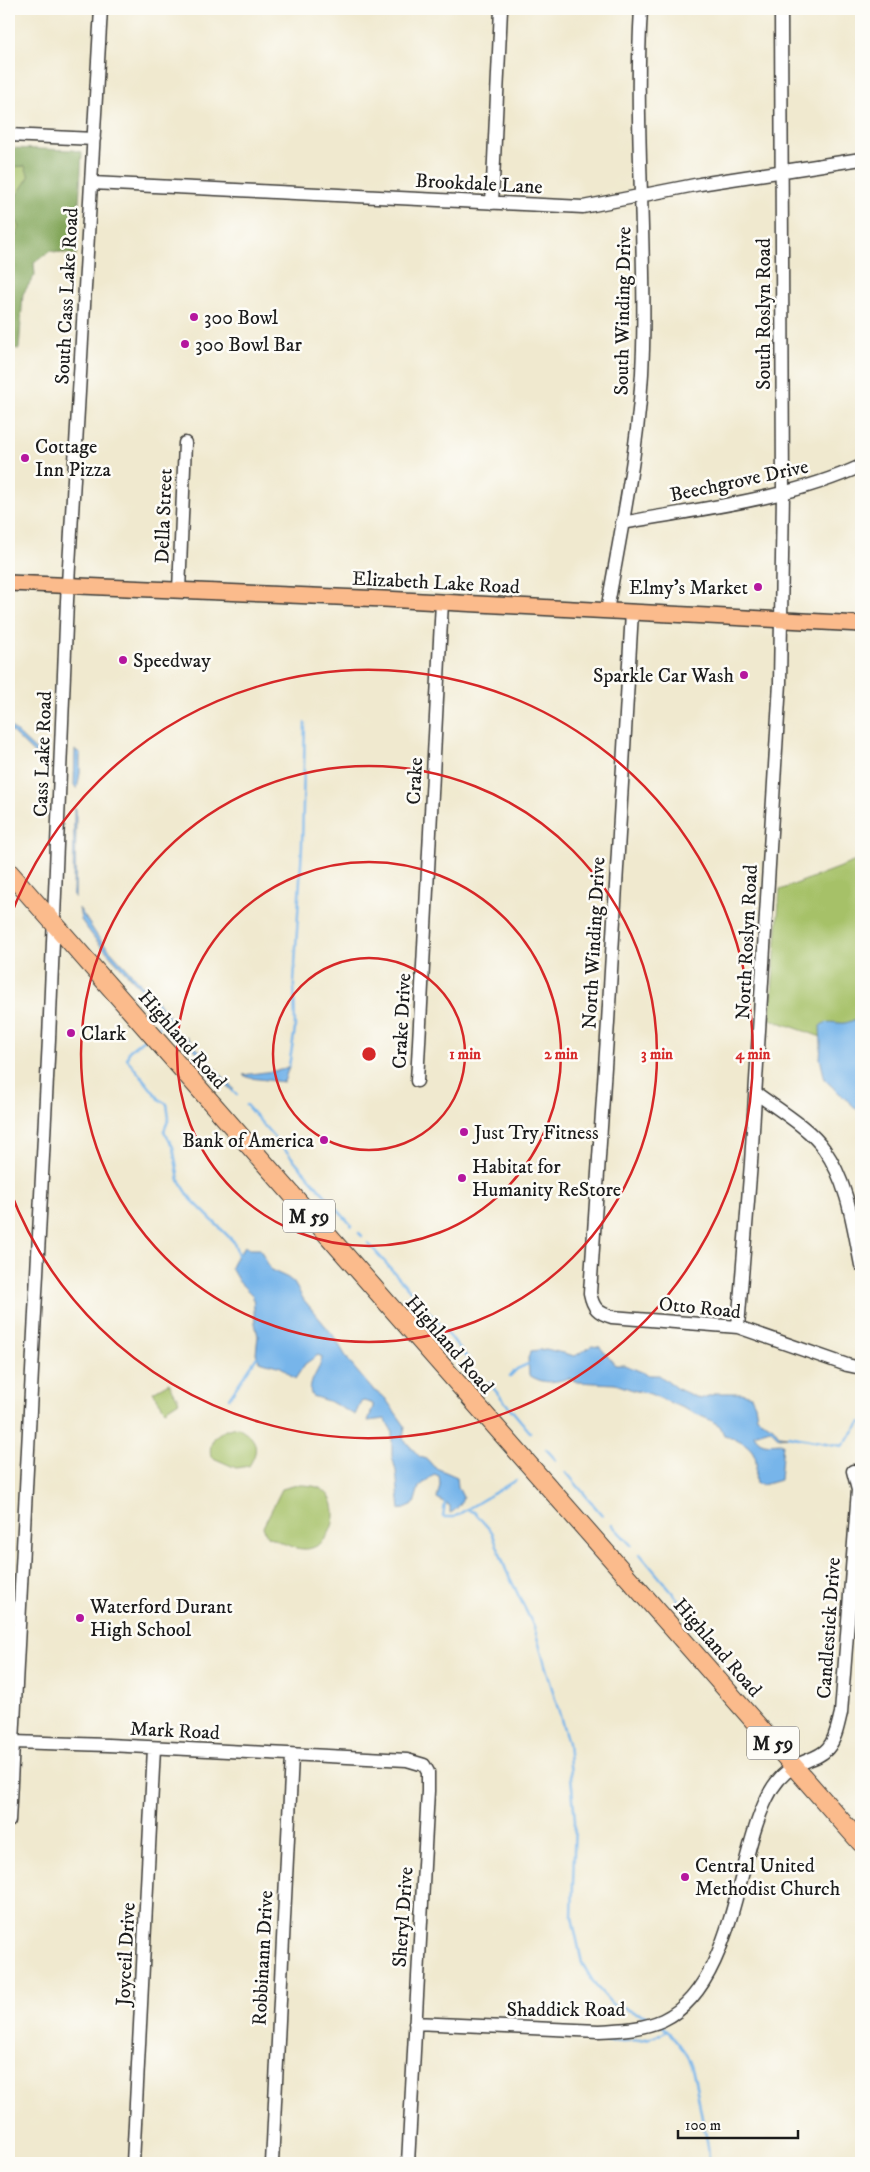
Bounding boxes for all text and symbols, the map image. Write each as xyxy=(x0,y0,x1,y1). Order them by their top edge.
street label: Brookdale Lane xyxy=(415,169,543,200)
street label: South Cass Lake Road xyxy=(50,207,85,385)
street label: South Winding Drive xyxy=(610,226,637,396)
street label: South Roslyn Road xyxy=(752,238,777,390)
place label: 300 Bowl xyxy=(204,306,278,331)
marker: 300 Bowl xyxy=(188,311,200,323)
place label: 300 Bowl Bar xyxy=(195,333,303,358)
marker: 300 Bowl Bar xyxy=(179,338,191,350)
place label: Cottage Inn Pizza xyxy=(35,435,112,483)
marker: Cottage Inn Pizza xyxy=(19,452,31,464)
street label: Beechgrove Drive xyxy=(668,455,811,508)
street label: Della Street xyxy=(150,468,179,564)
street label: Elizabeth Lake Road xyxy=(351,567,520,600)
place label: Elmy's Market xyxy=(629,576,748,601)
marker: Elmy's Market xyxy=(752,581,764,593)
place label: Speedway xyxy=(133,649,211,674)
marker: Speedway xyxy=(117,654,129,666)
place label: Sparkle Car Wash xyxy=(593,664,735,689)
marker: Sparkle Car Wash xyxy=(738,669,750,681)
street label: Cass Lake Road xyxy=(29,691,58,817)
street label: Crake xyxy=(402,757,429,805)
street label: North Winding Drive xyxy=(578,856,611,1030)
street label: North Roslyn Road xyxy=(731,864,764,1020)
street label: Crake Drive xyxy=(388,973,417,1070)
street label: Highland Road xyxy=(132,985,232,1095)
place label: Clark xyxy=(81,1022,126,1047)
marker: Clark xyxy=(65,1027,77,1039)
centre of rings xyxy=(360,1045,378,1063)
text: 1 min xyxy=(449,1045,481,1064)
text: 2 min xyxy=(544,1045,578,1064)
text: 3 min xyxy=(641,1045,673,1064)
text: 4 min xyxy=(735,1045,771,1064)
place label: Just Try Fitness xyxy=(472,1121,599,1146)
marker: Just Try Fitness xyxy=(458,1126,470,1138)
place label: Bank of America xyxy=(182,1129,314,1154)
marker: Bank of America xyxy=(318,1134,330,1146)
place label: Habitat for Humanity ReStore xyxy=(472,1155,621,1203)
marker: Habitat for Humanity ReStore xyxy=(456,1172,468,1184)
road number: M 59 xyxy=(283,1200,335,1232)
street label: Highland Road xyxy=(399,1290,499,1400)
street label: Otto Road xyxy=(658,1292,742,1325)
street label: Candlestick Drive xyxy=(812,1556,847,1700)
street label: Highland Road xyxy=(667,1593,767,1703)
place label: Waterford Durant High School xyxy=(89,1595,233,1643)
marker: Waterford Durant High School xyxy=(74,1612,86,1624)
street label: Mark Road xyxy=(129,1717,220,1746)
road number: M 59 xyxy=(747,1726,799,1760)
place label: Central United Methodist Church xyxy=(695,1854,841,1902)
street label: Sheryl Drive xyxy=(388,1866,419,1968)
marker: Central United Methodist Church xyxy=(679,1871,691,1883)
street label: Robbinann Drive xyxy=(247,1890,280,2026)
street label: Joyceil Drive xyxy=(111,1902,142,2008)
street label: Shaddick Road xyxy=(507,1998,625,2023)
scale bar xyxy=(678,2107,798,2139)
text: 100 m xyxy=(685,2116,721,2135)

